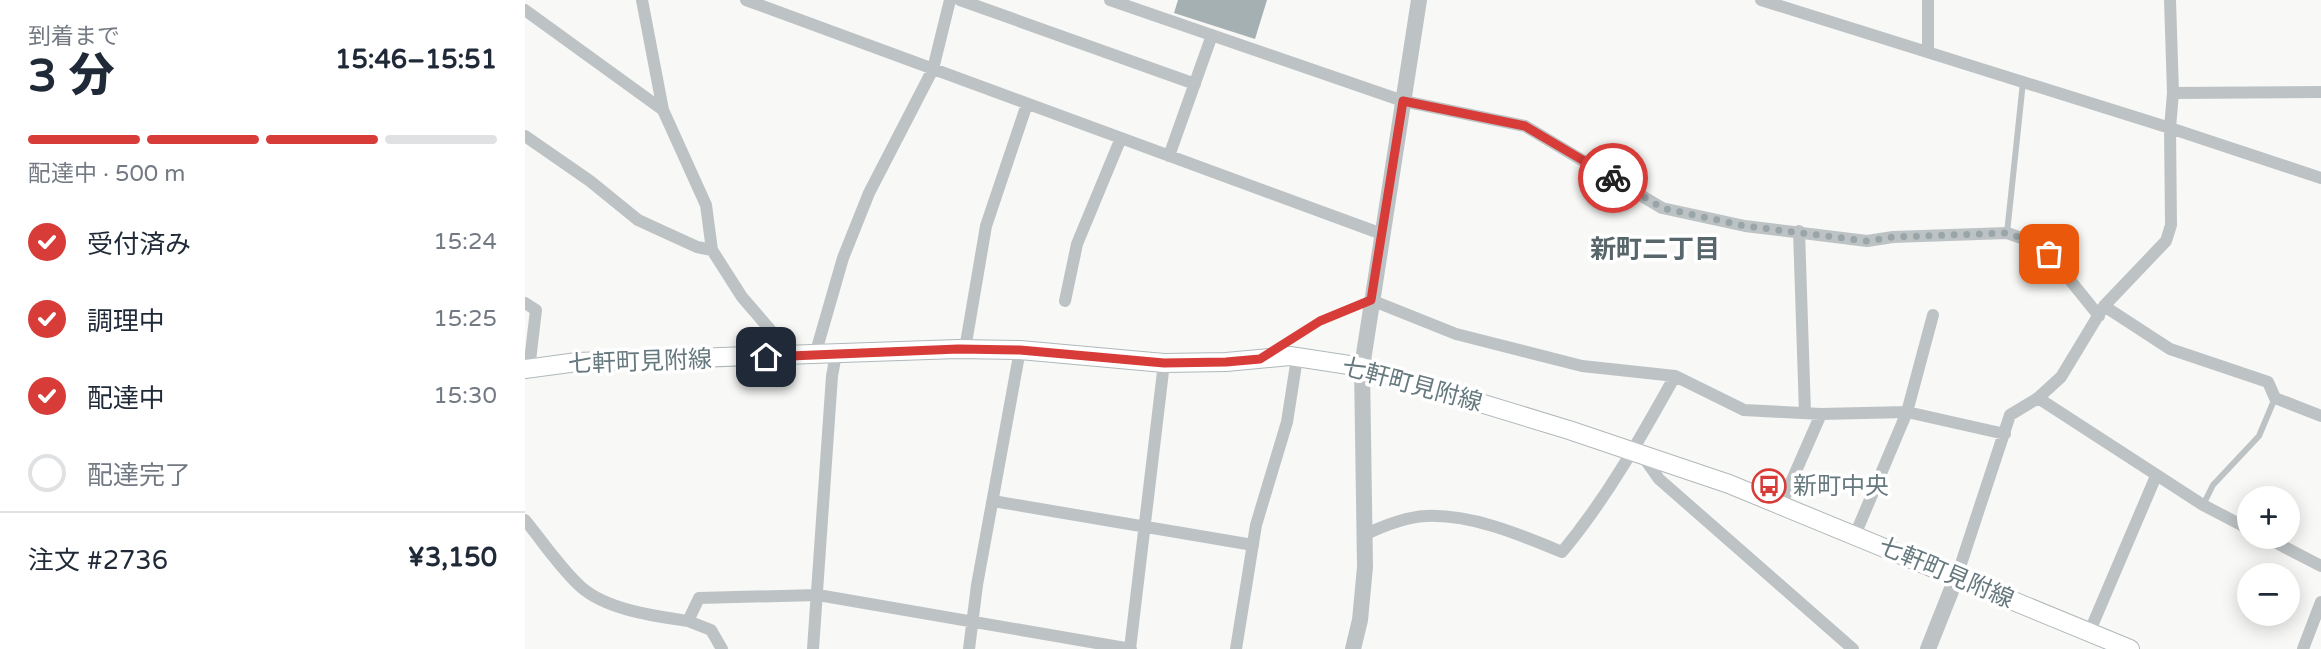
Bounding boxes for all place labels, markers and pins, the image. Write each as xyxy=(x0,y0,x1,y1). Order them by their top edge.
pin xyxy=(2019,224,2079,284)
pin xyxy=(736,327,796,387)
bus stop icon: 新町中央 xyxy=(1750,467,1788,505)
place label: 新町中央 xyxy=(1793,472,1889,501)

